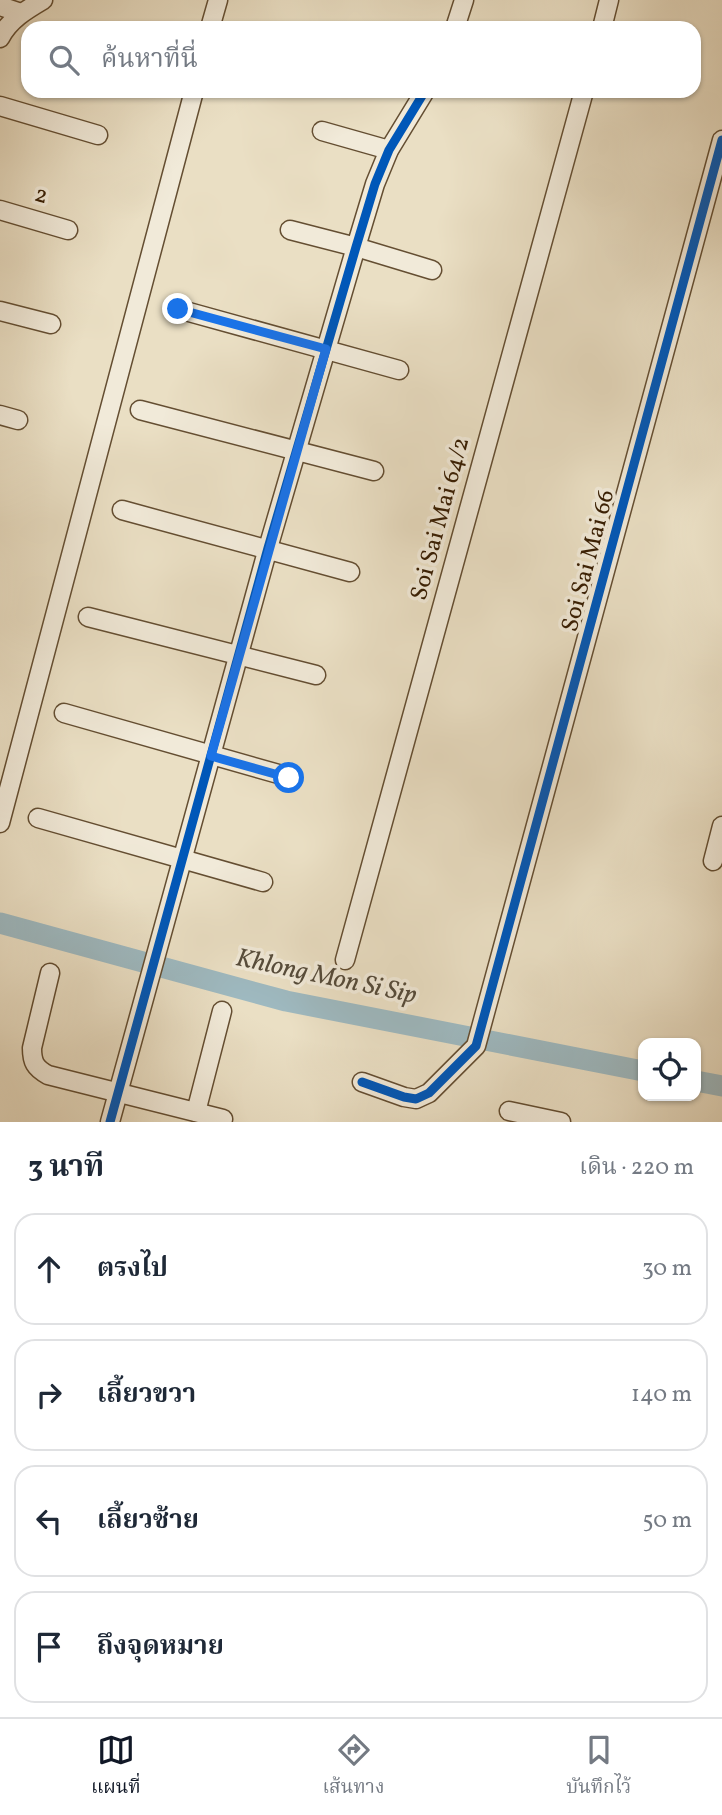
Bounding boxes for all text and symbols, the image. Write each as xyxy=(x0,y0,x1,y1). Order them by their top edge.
search box xyxy=(21,21,701,98)
icon: search xyxy=(45,41,83,79)
text: ค้นหาที่นี่ xyxy=(101,42,198,78)
street label: 2 xyxy=(30,178,52,214)
route end xyxy=(162,293,193,324)
street label: Soi Sai Mai 64/2 xyxy=(403,434,479,604)
street label: Soi Sai Mai 66 xyxy=(554,486,624,636)
route start xyxy=(273,762,304,793)
water label: Khlong Mon Si Sip xyxy=(232,940,420,1014)
map controls xyxy=(638,1038,701,1101)
button: locate xyxy=(638,1038,701,1101)
text: 3 นาที xyxy=(28,1147,104,1189)
text: เดิน · 220 m xyxy=(579,1152,694,1184)
icon: ahead xyxy=(30,1250,68,1288)
text: ตรงไป xyxy=(97,1251,168,1287)
text: 30 m xyxy=(642,1253,692,1285)
icon: right xyxy=(30,1376,68,1414)
text: เลี้ยวขวา xyxy=(97,1377,196,1413)
text: 140 m xyxy=(631,1379,692,1411)
icon: left xyxy=(30,1502,68,1540)
text: เลี้ยวซ้าย xyxy=(97,1503,199,1539)
text: 50 m xyxy=(643,1505,692,1537)
icon: arrive xyxy=(30,1628,68,1666)
text: ถึงจุดหมาย xyxy=(97,1629,224,1665)
tab: แผนที่ xyxy=(91,1731,141,1803)
tab: เส้นทาง xyxy=(323,1731,384,1803)
tab: บันทึกไว้ xyxy=(566,1731,631,1803)

